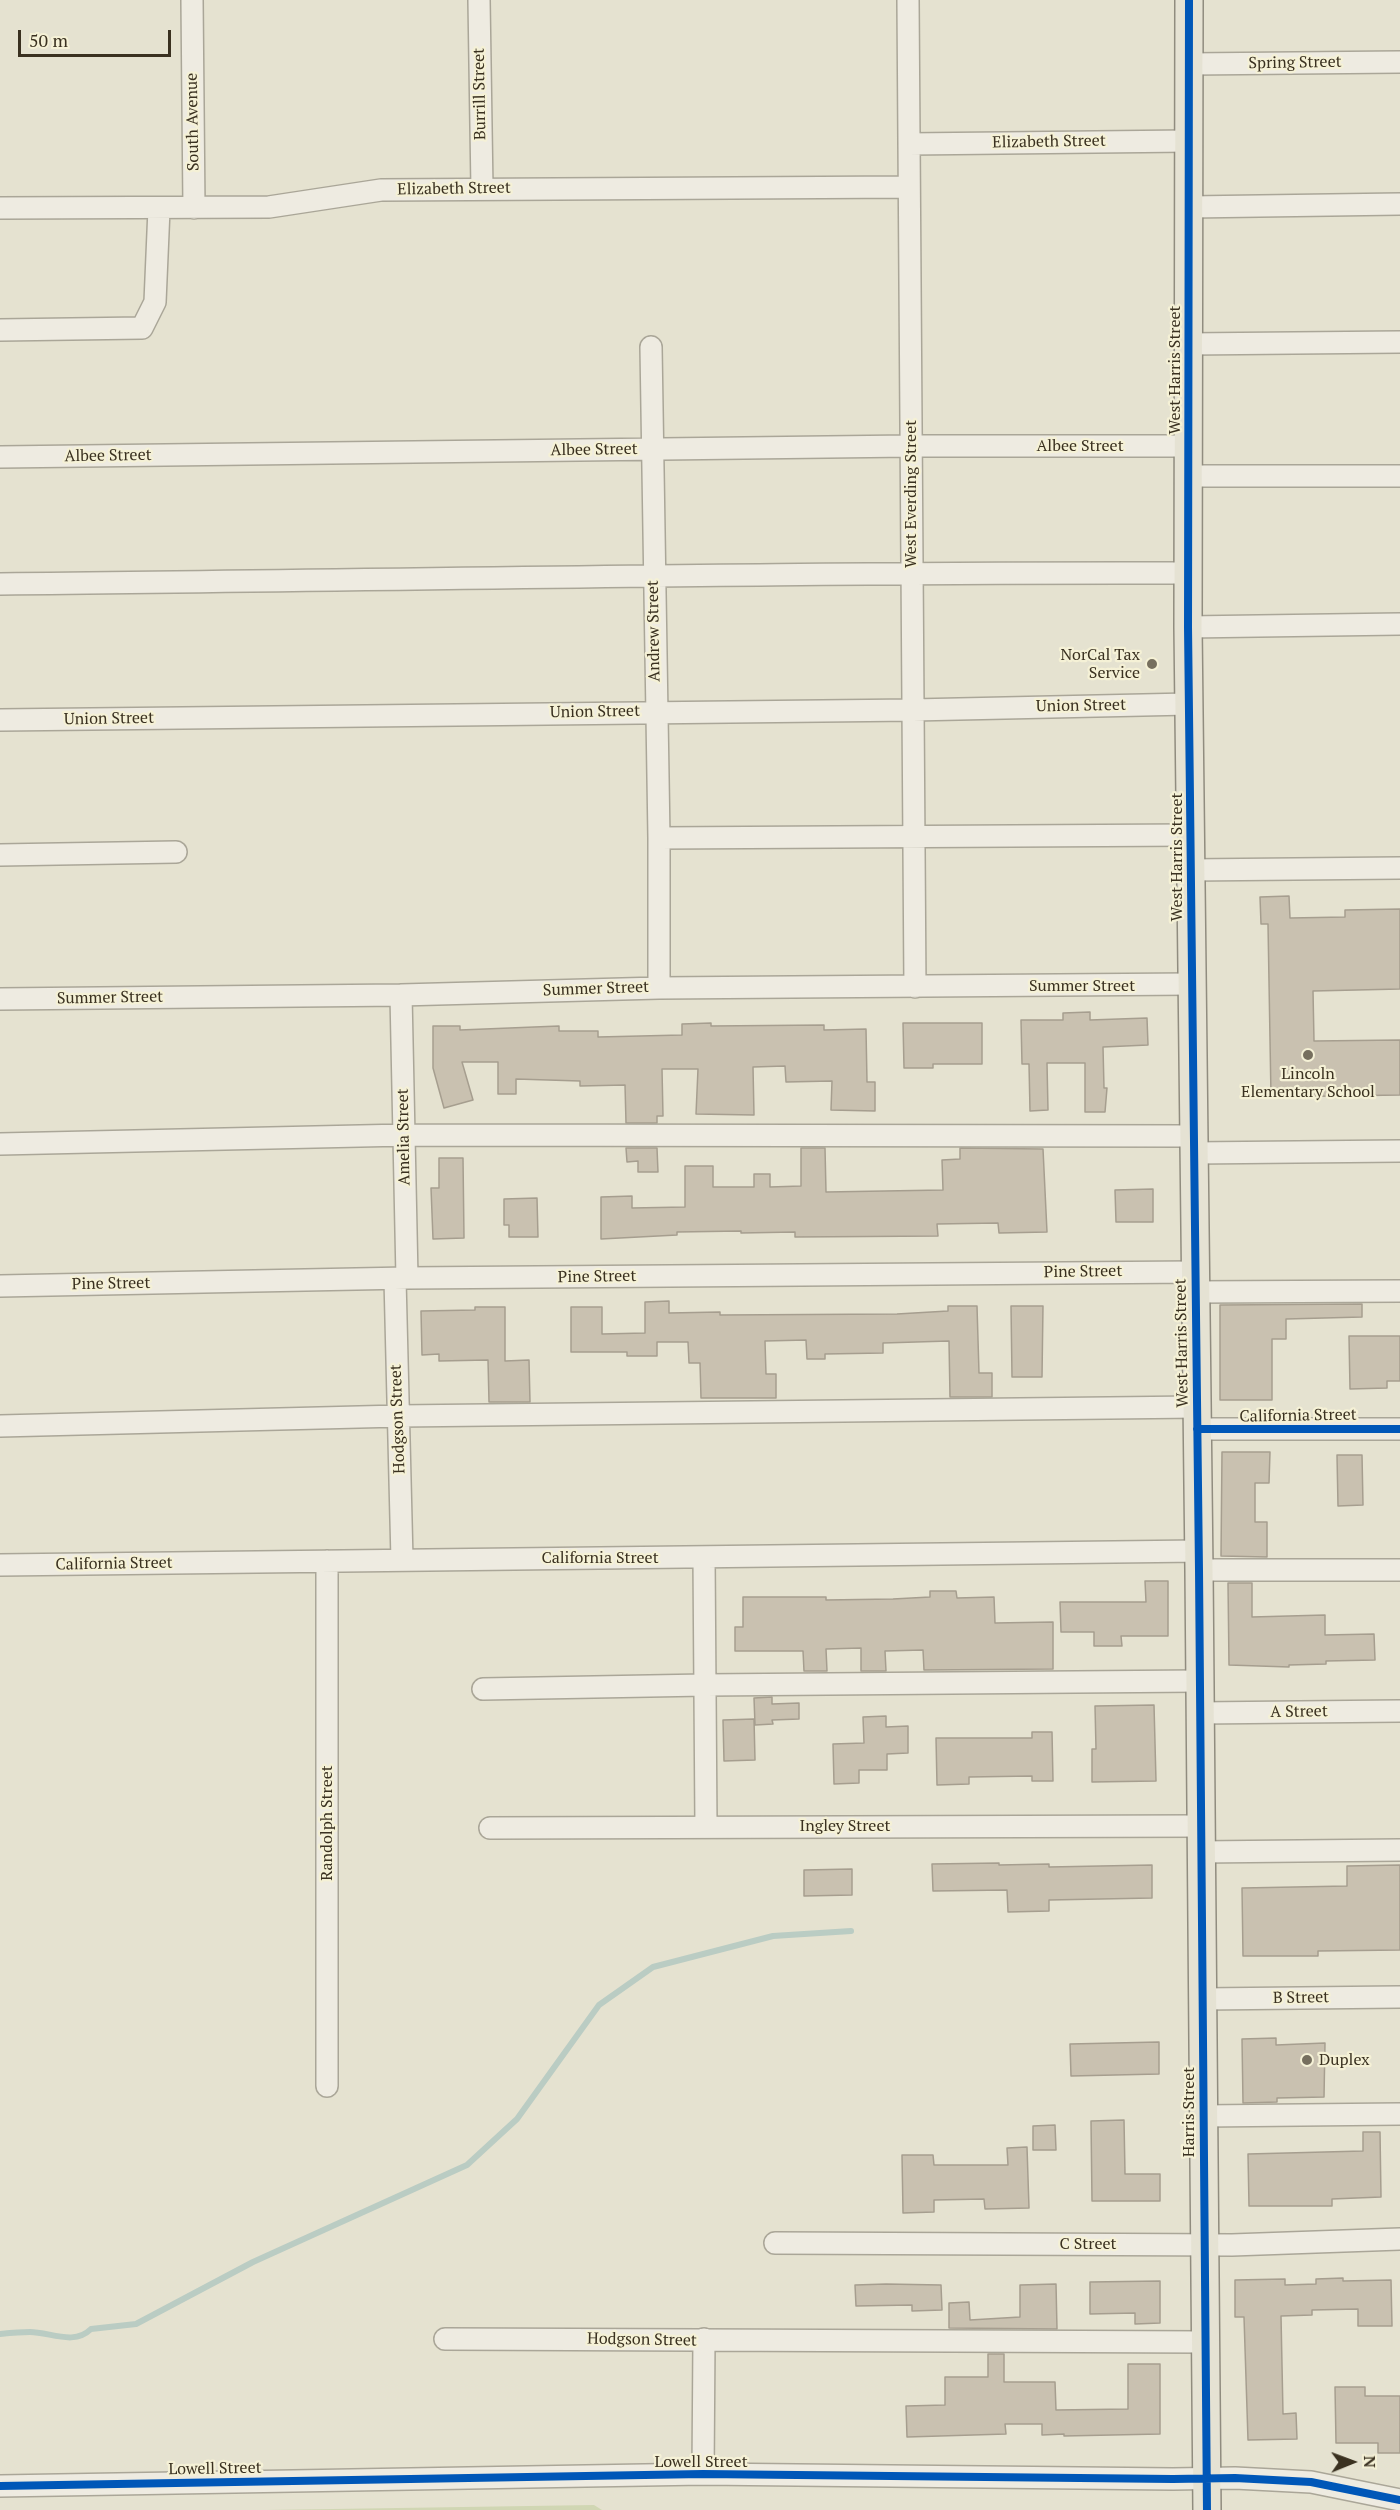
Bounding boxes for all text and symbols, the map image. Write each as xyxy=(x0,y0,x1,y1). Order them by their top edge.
scale bar xyxy=(21,18,174,56)
text: 50 m xyxy=(29,28,68,52)
street label: Burrill Street xyxy=(470,48,490,140)
street label: Spring Street xyxy=(1248,53,1342,73)
street label: South Avenue xyxy=(183,73,203,171)
street label: Elizabeth Street xyxy=(992,131,1106,153)
street label: Elizabeth Street xyxy=(397,178,511,200)
street label: West Harris Street xyxy=(1165,305,1185,435)
street label: West Everding Street xyxy=(901,420,921,568)
street label: Albee Street xyxy=(1036,436,1124,456)
street label: Albee Street xyxy=(550,440,638,460)
street label: Albee Street xyxy=(64,446,152,466)
street label: Andrew Street xyxy=(644,580,664,682)
place label: NorCal Tax Service xyxy=(1060,645,1140,683)
marker: NorCal Tax Service xyxy=(1145,657,1159,671)
street label: Union Street xyxy=(1036,696,1126,716)
street label: Union Street xyxy=(550,702,640,722)
street label: Union Street xyxy=(64,709,154,729)
street label: West Harris Street xyxy=(1167,792,1187,922)
street label: Summer Street xyxy=(1029,976,1135,996)
street label: Summer Street xyxy=(543,978,649,1000)
street label: Summer Street xyxy=(57,987,163,1009)
marker: Lincoln Elementary School xyxy=(1301,1048,1315,1062)
place label: Lincoln Elementary School xyxy=(1241,1064,1375,1102)
street label: Amelia Street xyxy=(394,1088,414,1186)
street label: Pine Street xyxy=(1044,1262,1122,1282)
street label: Pine Street xyxy=(558,1267,636,1287)
street label: Pine Street xyxy=(72,1274,150,1294)
street label: West Harris Street xyxy=(1171,1278,1193,1408)
street label: Hodgson Street xyxy=(386,1364,410,1474)
street label: California Street xyxy=(1239,1405,1357,1427)
street label: California Street xyxy=(541,1548,659,1568)
street label: California Street xyxy=(55,1553,173,1575)
street label: A Street xyxy=(1270,1702,1328,1722)
street label: Randolph Street xyxy=(317,1765,337,1881)
street label: Ingley Street xyxy=(800,1816,890,1836)
street label: B Street xyxy=(1273,1988,1329,2008)
place label: Duplex xyxy=(1319,2050,1369,2070)
marker: Duplex xyxy=(1300,2053,1314,2067)
street label: Harris Street xyxy=(1179,2067,1199,2157)
street label: C Street xyxy=(1060,2234,1116,2254)
street label: Hodgson Street xyxy=(587,2329,697,2351)
north arrow xyxy=(1322,2432,1382,2492)
street label: Lowell Street xyxy=(654,2452,748,2472)
text: N xyxy=(1359,2455,1381,2468)
street label: Lowell Street xyxy=(168,2459,262,2479)

